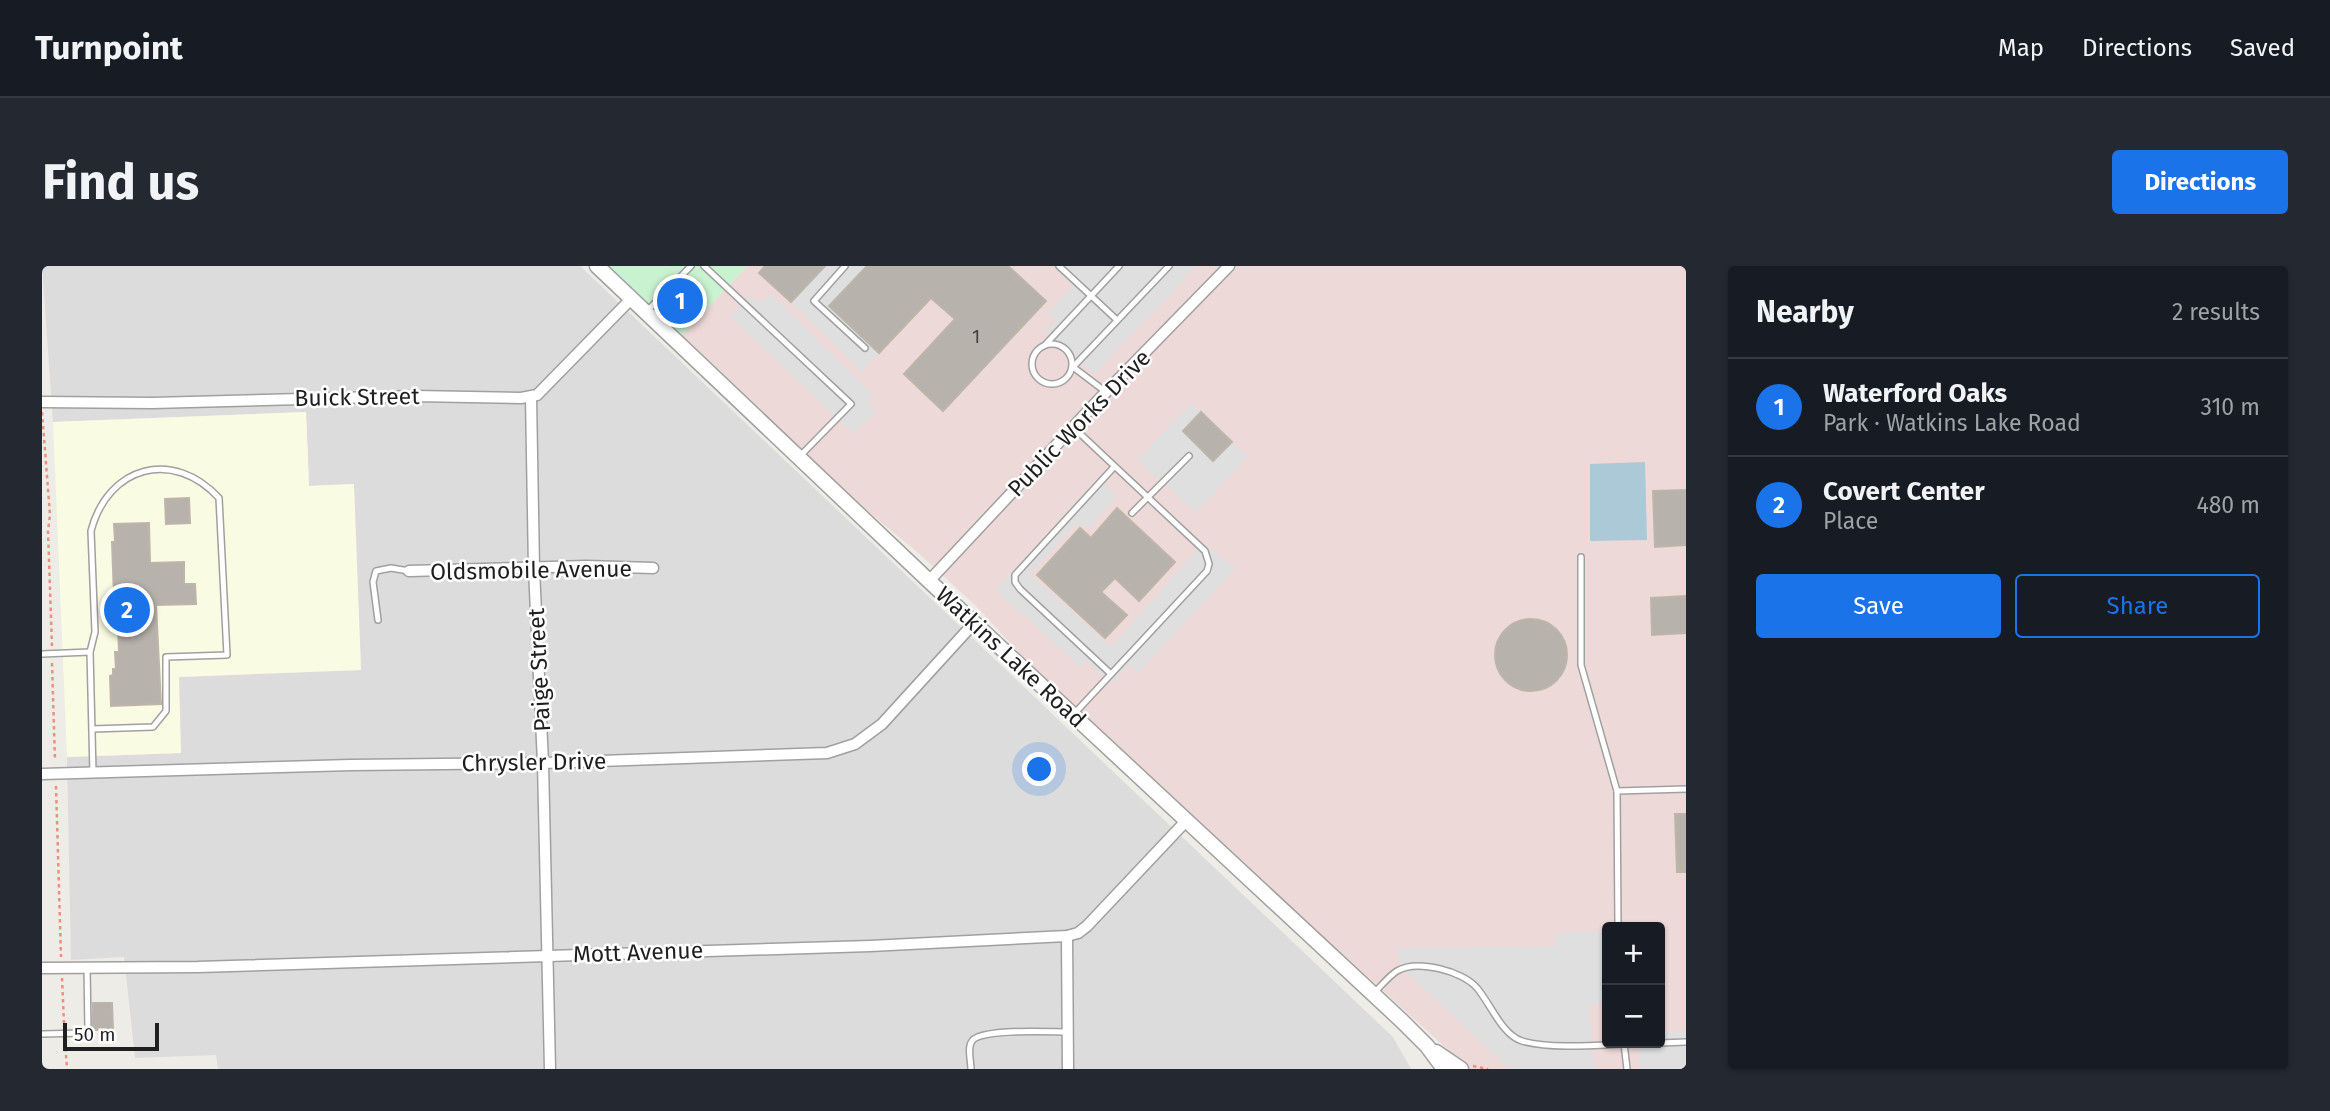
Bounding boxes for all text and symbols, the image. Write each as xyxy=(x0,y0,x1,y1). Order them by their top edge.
text: Turnpoint xyxy=(35,28,183,68)
text: Map xyxy=(1998,34,2044,62)
text: Directions xyxy=(2082,34,2192,62)
text: Saved xyxy=(2230,34,2295,62)
button: Directions xyxy=(2112,150,2288,214)
text: Find us xyxy=(42,153,199,212)
pin: 1 xyxy=(657,275,703,327)
text: Nearby xyxy=(1756,294,1854,330)
text: 2 results xyxy=(2172,298,2260,326)
house number: 1 xyxy=(972,325,980,348)
street label: Public Works Drive xyxy=(1002,344,1156,502)
text: Waterford Oaks xyxy=(1823,378,2007,409)
street label: Buick Street xyxy=(294,382,420,412)
text: 1 xyxy=(1774,393,1784,421)
text: 310 m xyxy=(2200,393,2260,421)
text: Park · Watkins Lake Road xyxy=(1823,409,2081,437)
text: Covert Center xyxy=(1823,476,1985,507)
text: 2 xyxy=(1773,491,1785,519)
text: 480 m xyxy=(2196,491,2260,519)
text: Place xyxy=(1823,507,1878,535)
street label: Oldsmobile Avenue xyxy=(430,554,632,586)
button: Save xyxy=(1756,574,2001,638)
button: Share xyxy=(2015,574,2260,638)
street label: Watkins Lake Road xyxy=(930,580,1092,734)
pin: 2 xyxy=(104,584,150,636)
street label: Paige Street xyxy=(522,607,556,733)
street label: Chrysler Drive xyxy=(461,747,607,777)
your location xyxy=(1022,752,1056,786)
map controls xyxy=(1602,922,1665,1048)
button: + xyxy=(1602,922,1665,985)
street label: Mott Avenue xyxy=(572,936,704,968)
button: − xyxy=(1602,985,1665,1048)
scale bar xyxy=(63,1020,159,1052)
text: 50 m xyxy=(74,1023,115,1046)

